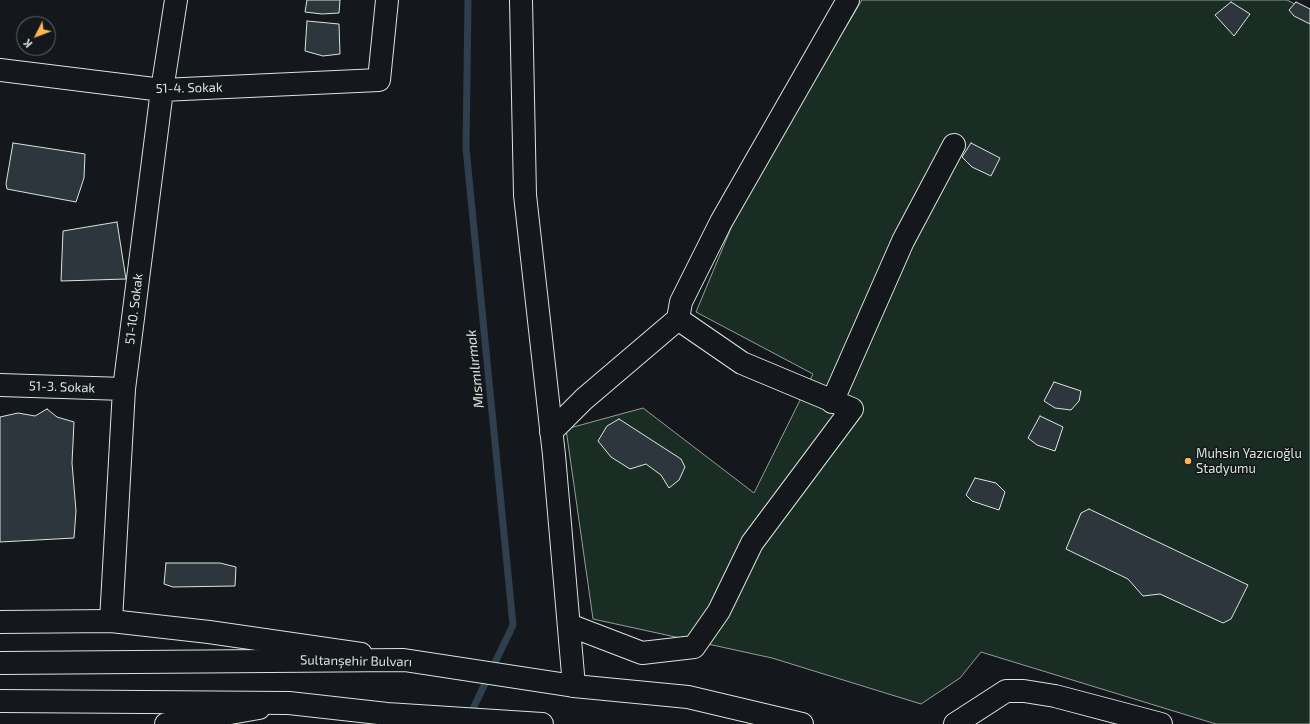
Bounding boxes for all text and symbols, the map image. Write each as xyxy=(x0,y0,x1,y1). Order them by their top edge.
north arrow xyxy=(16,16,56,56)
text: K xyxy=(20,37,35,51)
street label: 51-4. Sokak xyxy=(155,80,223,96)
street label: 51-10. Sokak xyxy=(122,273,146,345)
water label: Mısmılırmak xyxy=(463,329,487,409)
street label: 51-3. Sokak xyxy=(29,378,95,396)
place label: Muhsin Yazıcıoğlu Stadyumu xyxy=(1196,446,1302,477)
marker: Muhsin Yazıcıoğlu Stadyumu xyxy=(1183,456,1193,466)
street label: Sultanşehir Bulvarı xyxy=(300,652,412,670)

